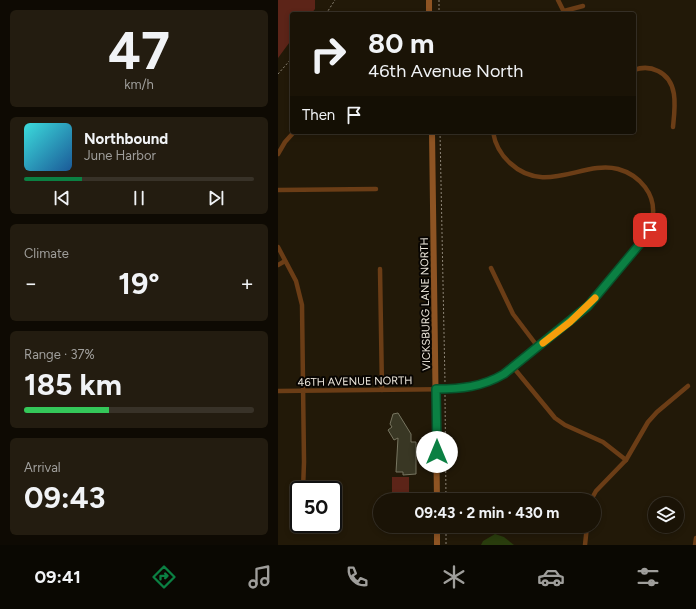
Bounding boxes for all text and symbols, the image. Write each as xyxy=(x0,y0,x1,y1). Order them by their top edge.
text: 47 xyxy=(108,20,170,82)
text: 80 m xyxy=(368,26,434,60)
icon: right xyxy=(302,28,354,80)
text: 46th Avenue North xyxy=(368,60,523,82)
text: km/h xyxy=(124,77,154,92)
icon: arrive xyxy=(343,104,365,126)
text: Then xyxy=(302,106,335,124)
text: Northbound xyxy=(84,130,168,148)
text: June Harbor xyxy=(84,148,156,163)
icon: previous xyxy=(51,187,73,209)
icon: pause xyxy=(128,187,150,209)
icon: next xyxy=(205,187,227,209)
pin xyxy=(633,213,667,247)
icon: arrive xyxy=(639,219,661,241)
street label: VICKSBURG LANE NORTH xyxy=(418,237,433,371)
text: Climate xyxy=(24,246,69,261)
text: 19° xyxy=(118,265,160,302)
text: − xyxy=(24,270,38,297)
text: + xyxy=(240,270,254,297)
text: Range · 37% xyxy=(24,347,95,362)
text: 185 km xyxy=(24,366,122,403)
street label: 46TH AVENUE NORTH xyxy=(297,374,413,389)
position arrow xyxy=(416,431,458,473)
text: Arrival xyxy=(24,460,61,475)
text: 09:43 xyxy=(24,479,106,516)
speed limit sign: 50 xyxy=(290,481,342,533)
map controls xyxy=(648,497,684,533)
button: layers xyxy=(648,497,684,533)
text: 09:43 · 2 min · 430 m xyxy=(415,504,559,522)
icon: directions xyxy=(150,563,178,591)
icon: music xyxy=(246,563,274,591)
icon: phone xyxy=(343,563,371,591)
icon: climate xyxy=(440,563,468,591)
icon: car xyxy=(537,563,565,591)
icon: filters xyxy=(634,563,662,591)
text: 09:41 xyxy=(34,566,81,588)

